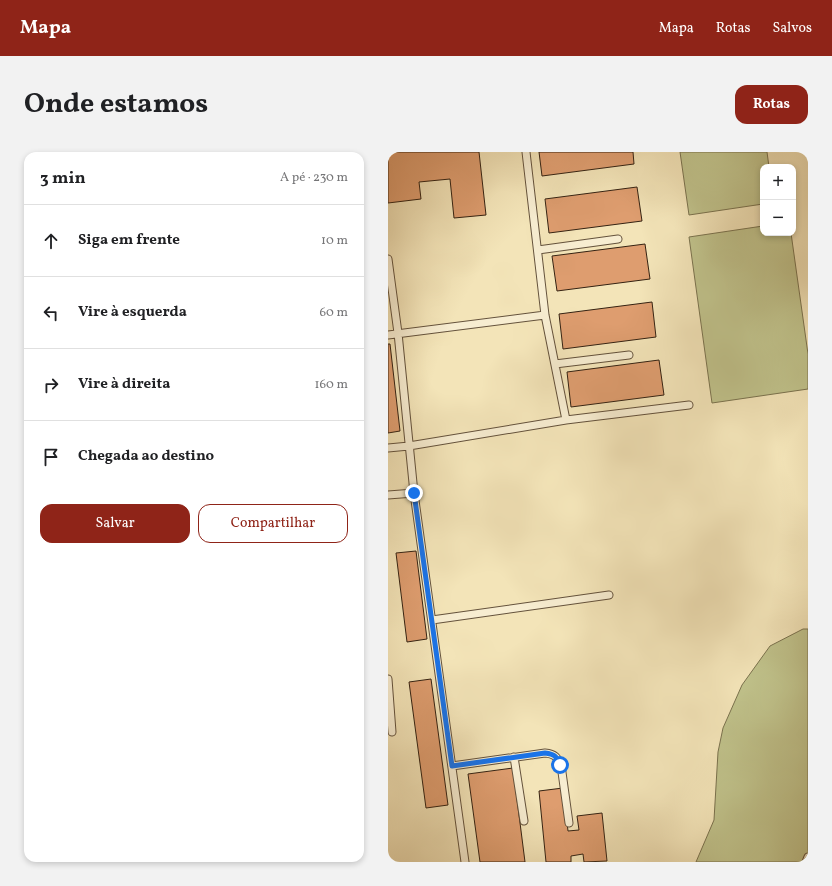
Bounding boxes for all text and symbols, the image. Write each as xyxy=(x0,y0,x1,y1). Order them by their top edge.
text: Mapa xyxy=(20,15,71,41)
text: Mapa xyxy=(659,19,694,38)
text: Rotas xyxy=(716,19,750,38)
text: Salvos xyxy=(772,19,812,38)
text: Onde estamos xyxy=(24,85,208,124)
button: Rotas xyxy=(735,85,808,124)
map controls xyxy=(760,164,796,236)
button: + xyxy=(760,164,796,200)
text: 3 min xyxy=(40,167,86,190)
text: A pé · 230 m xyxy=(280,169,348,187)
button: − xyxy=(760,200,796,236)
icon: ahead xyxy=(40,230,62,252)
text: Siga em frente xyxy=(78,230,180,251)
text: 10 m xyxy=(321,232,348,250)
icon: left xyxy=(40,302,62,324)
text: Vire à esquerda xyxy=(78,302,187,323)
text: 60 m xyxy=(320,304,348,322)
icon: right xyxy=(40,374,62,396)
text: Vire à direita xyxy=(78,374,170,395)
text: 160 m xyxy=(314,376,348,394)
icon: arrive xyxy=(40,446,62,468)
text: Chegada ao destino xyxy=(78,446,214,467)
route end xyxy=(405,484,423,502)
button: Salvar xyxy=(40,504,190,543)
button: Compartilhar xyxy=(198,504,348,543)
route start xyxy=(551,756,569,774)

